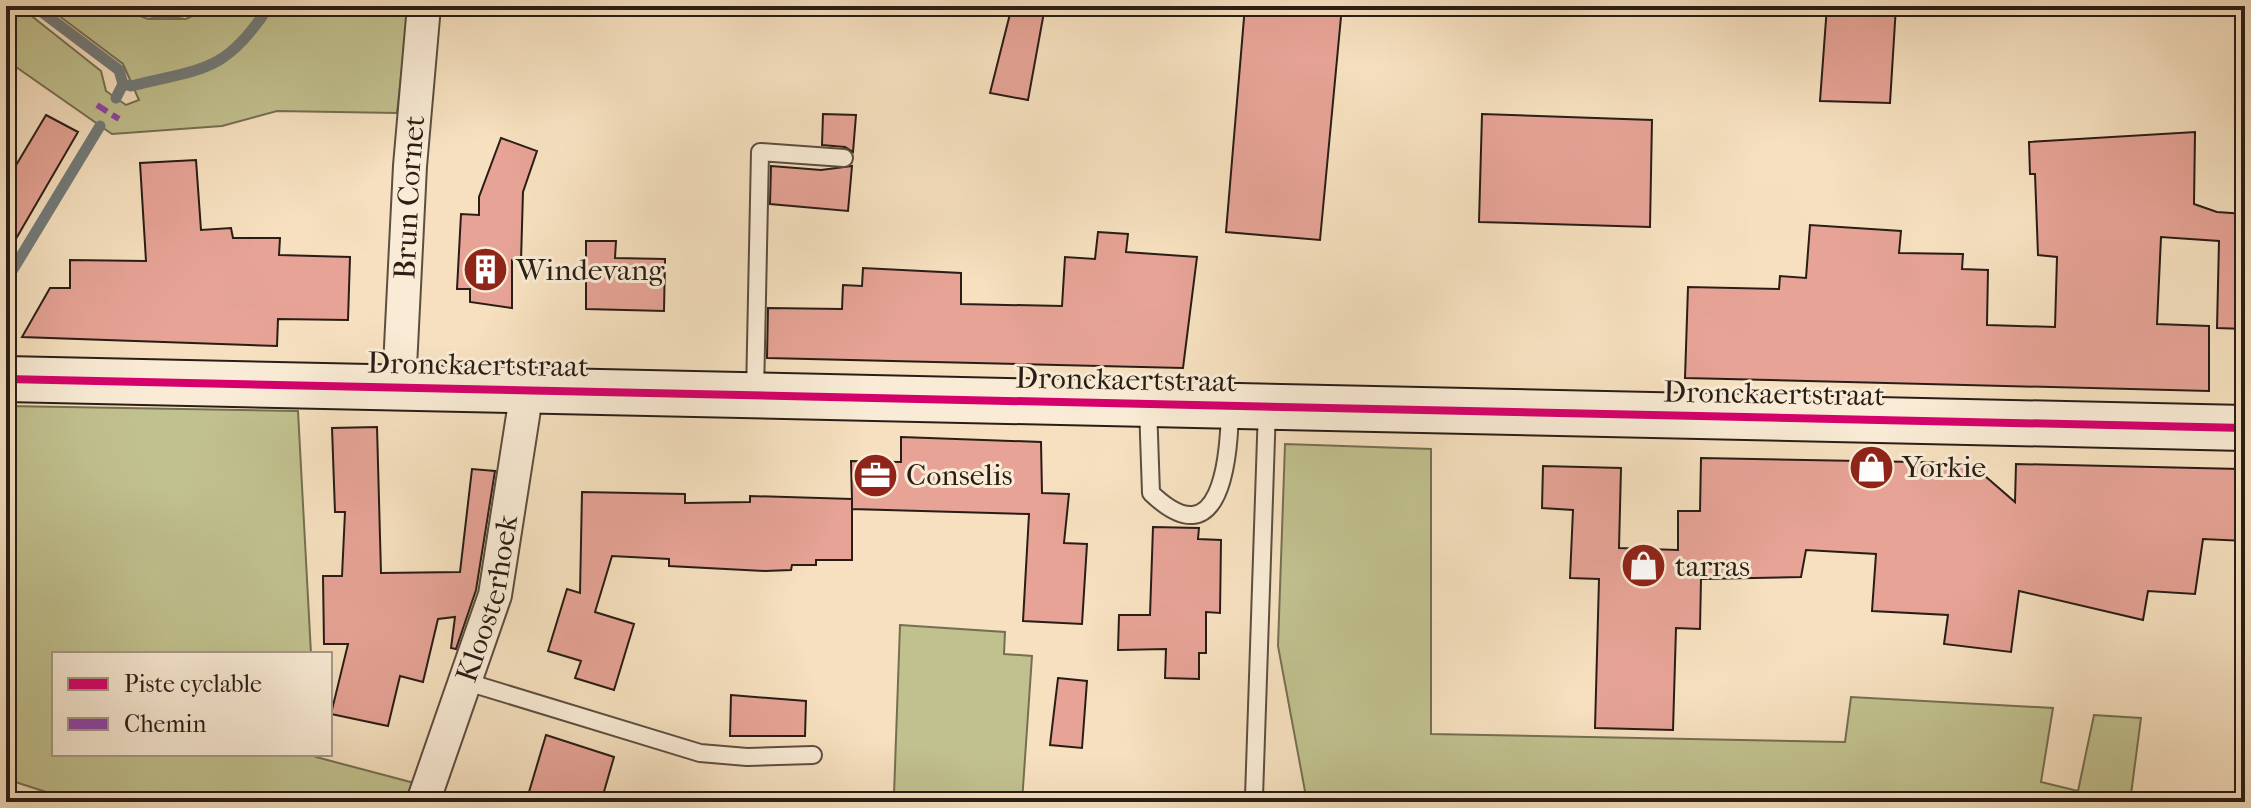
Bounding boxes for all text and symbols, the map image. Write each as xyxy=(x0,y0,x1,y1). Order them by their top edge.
street label: Brun Cornet xyxy=(387,114,432,280)
building icon: Windevang xyxy=(461,246,509,294)
place label: Windevang xyxy=(515,253,665,288)
street label: Dronckaertstraat xyxy=(367,346,589,384)
street label: Dronckaertstraat xyxy=(1015,361,1237,399)
street label: Dronckaertstraat xyxy=(1663,375,1885,413)
shop icon: Yorkie xyxy=(1847,443,1895,491)
place label: Yorkie xyxy=(1901,450,1986,485)
office icon: Conselis xyxy=(851,451,899,499)
place label: Conselis xyxy=(906,458,1013,493)
street label: Kloosterhoek xyxy=(449,512,525,687)
shop icon: tarras xyxy=(1620,542,1668,590)
place label: tarras xyxy=(1675,549,1750,584)
legend xyxy=(52,652,332,756)
text: Piste cyclable xyxy=(124,670,262,698)
text: Chemin xyxy=(124,710,206,738)

